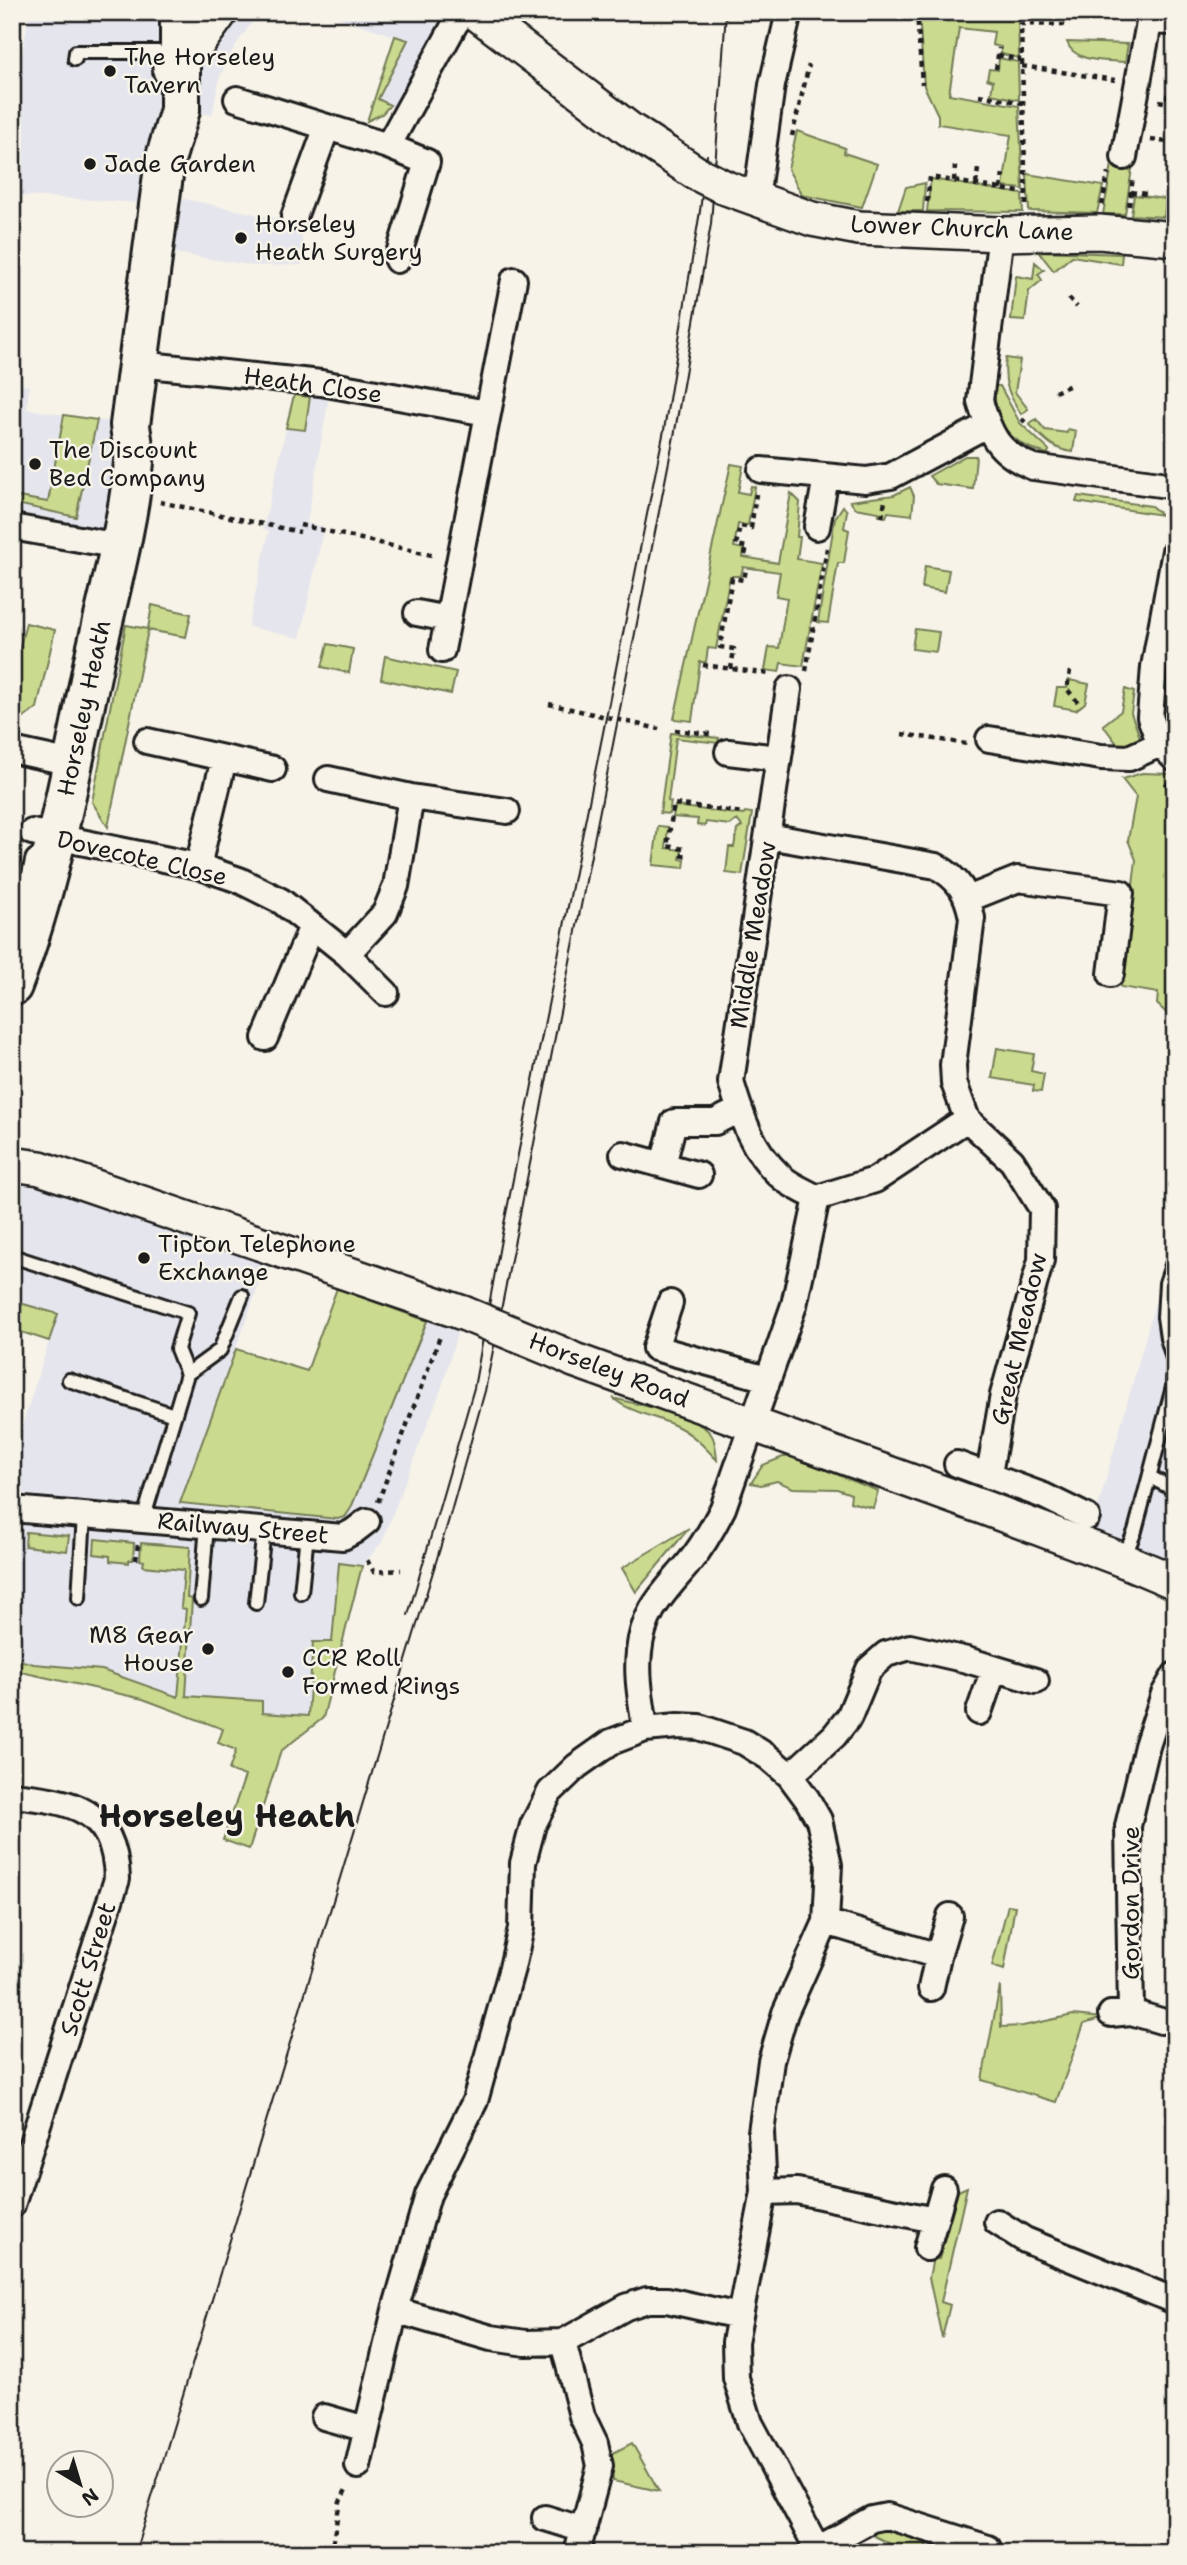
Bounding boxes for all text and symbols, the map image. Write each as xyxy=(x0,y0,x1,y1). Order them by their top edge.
place label: The Horseley Tavern xyxy=(124,41,275,101)
marker: The Horseley Tavern xyxy=(102,63,118,79)
place label: Jade Garden xyxy=(104,148,256,180)
marker: Jade Garden xyxy=(82,156,98,172)
place label: Horseley Heath Surgery xyxy=(255,208,423,268)
street label: Lower Church Lane xyxy=(850,208,1074,248)
marker: Horseley Heath Surgery xyxy=(233,230,249,246)
street label: Heath Close xyxy=(242,359,384,411)
place label: The Discount Bed Company xyxy=(49,434,206,494)
marker: The Discount Bed Company xyxy=(27,456,43,472)
street label: Horseley Heath xyxy=(50,617,118,799)
street label: Dovecote Close xyxy=(54,823,230,893)
street label: Middle Meadow xyxy=(722,839,784,1031)
place label: Tipton Telephone Exchange xyxy=(158,1228,356,1288)
marker: Tipton Telephone Exchange xyxy=(136,1250,152,1266)
street label: Great Meadow xyxy=(984,1250,1054,1428)
street label: Horseley Road xyxy=(524,1325,694,1415)
street label: Railway Street xyxy=(156,1505,330,1551)
place label: M8 Gear House xyxy=(89,1619,194,1679)
marker: M8 Gear House xyxy=(200,1641,216,1657)
place label: CCR Roll Formed Rings xyxy=(302,1642,460,1702)
marker: CCR Roll Formed Rings xyxy=(280,1664,296,1680)
district label: Horseley Heath xyxy=(99,1794,355,1837)
street label: Gordon Drive xyxy=(1115,1826,1147,1980)
street label: Scott Street xyxy=(52,1898,124,2040)
north arrow xyxy=(46,2450,116,2520)
text: N xyxy=(77,2483,104,2511)

